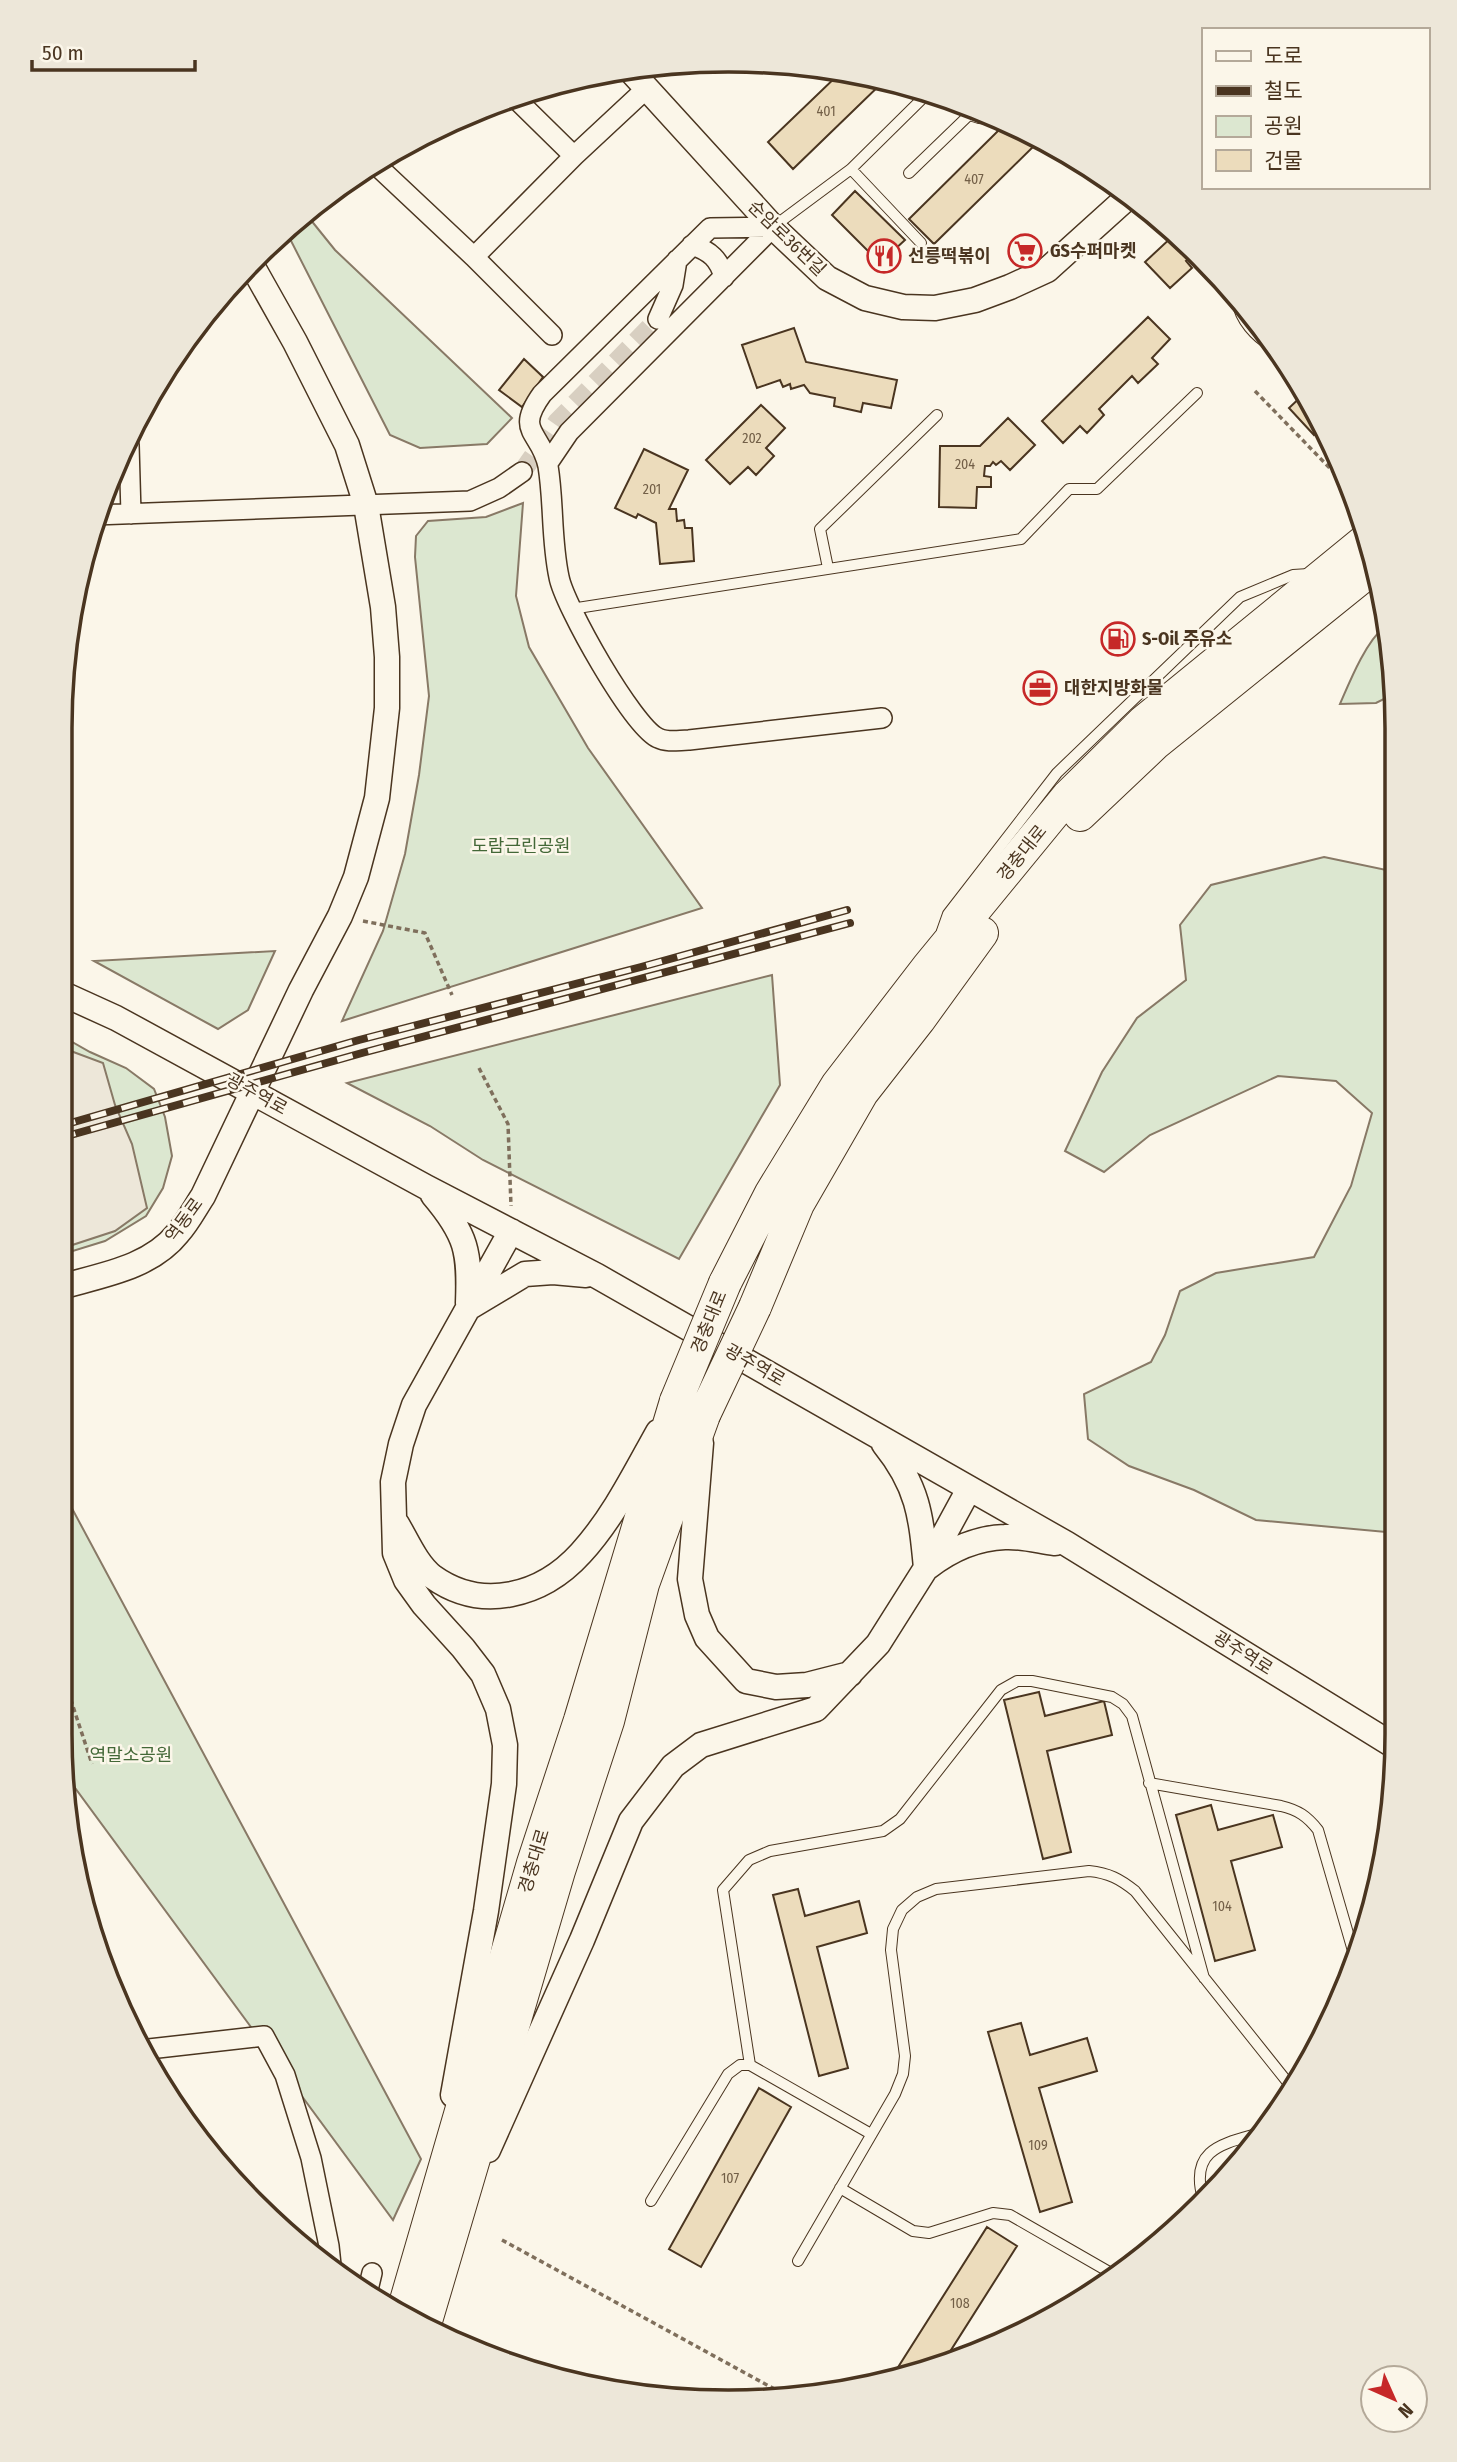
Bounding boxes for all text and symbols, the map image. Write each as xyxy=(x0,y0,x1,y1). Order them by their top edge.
scale bar xyxy=(32,28,194,72)
legend xyxy=(1202,28,1429,189)
text: 50 m xyxy=(42,40,84,66)
text: 도로 xyxy=(1264,43,1303,69)
text: 철도 xyxy=(1264,78,1303,104)
house number: 401 xyxy=(816,103,836,120)
text: 공원 xyxy=(1264,113,1303,139)
text: 건물 xyxy=(1264,148,1303,174)
house number: 407 xyxy=(964,171,984,188)
street label: 순암로36번길 xyxy=(743,195,831,281)
supermarket icon: GS수퍼마켓 xyxy=(1006,232,1044,270)
restaurant icon: 선릉떡볶이 xyxy=(865,237,903,275)
place label: GS수퍼마켓 xyxy=(1050,240,1136,262)
place label: 선릉떡볶이 xyxy=(908,245,991,267)
house number: 202 xyxy=(742,430,762,447)
house number: 204 xyxy=(955,456,975,473)
house number: 201 xyxy=(643,481,661,498)
fuel station icon: S-Oil 주유소 xyxy=(1099,620,1137,658)
place label: S-Oil 주유소 xyxy=(1142,628,1232,650)
office icon: 대한지방화물 xyxy=(1021,669,1059,707)
place label: 대한지방화물 xyxy=(1064,677,1163,699)
street label: 경충대로 xyxy=(993,820,1051,886)
park label: 도람근린공원 xyxy=(471,835,571,857)
street label: 광주역로 xyxy=(223,1068,291,1120)
street label: 역동로 xyxy=(160,1193,208,1247)
street label: 경충대로 xyxy=(686,1287,732,1357)
street label: 광주역로 xyxy=(721,1339,789,1391)
street label: 광주역로 xyxy=(1209,1626,1277,1680)
park label: 역말소공원 xyxy=(90,1744,172,1766)
street label: 경충대로 xyxy=(514,1826,554,1896)
house number: 104 xyxy=(1212,1898,1232,1915)
house number: 109 xyxy=(1028,2137,1048,2154)
house number: 107 xyxy=(721,2170,739,2187)
house number: 108 xyxy=(950,2295,970,2312)
north arrow xyxy=(1359,2364,1429,2434)
text: N xyxy=(1394,2399,1418,2423)

